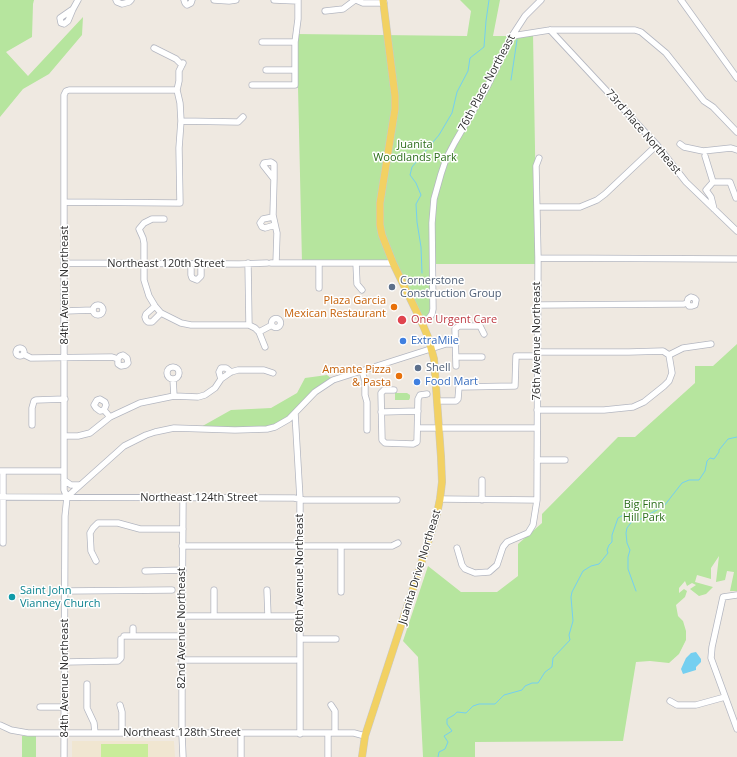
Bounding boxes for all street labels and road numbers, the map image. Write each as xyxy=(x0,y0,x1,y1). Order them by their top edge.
street label: 76th Place Northeast xyxy=(456,32,518,134)
street label: 73rd Place Northeast xyxy=(603,87,683,177)
street label: 84th Avenue Northeast xyxy=(58,226,72,344)
street label: Northeast 120th Street xyxy=(107,257,225,271)
street label: 76th Avenue Northeast xyxy=(530,282,544,400)
street label: Northeast 124th Street xyxy=(140,491,258,505)
street label: Juanita Drive Northeast xyxy=(396,508,444,626)
street label: 80th Avenue Northeast xyxy=(293,514,307,632)
street label: 82nd Avenue Northeast xyxy=(175,567,189,689)
street label: 84th Avenue Northeast xyxy=(58,619,72,737)
street label: Northeast 128th Street xyxy=(123,726,241,740)

